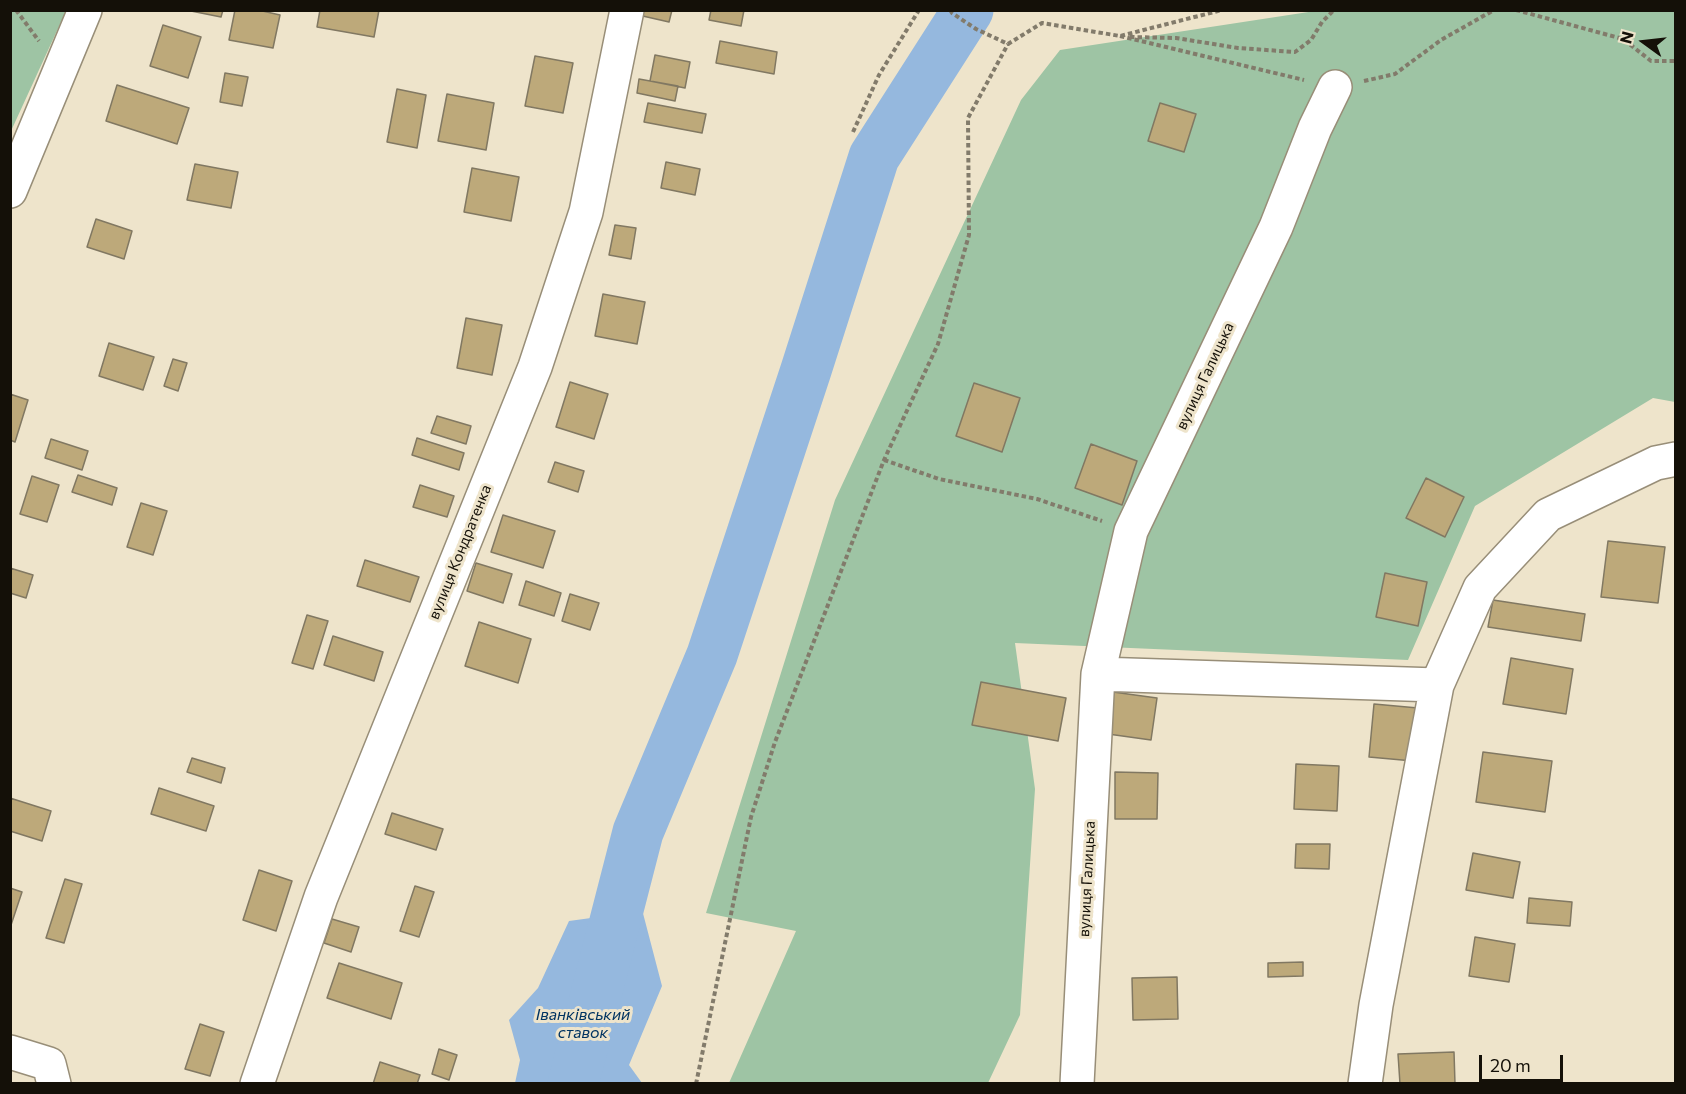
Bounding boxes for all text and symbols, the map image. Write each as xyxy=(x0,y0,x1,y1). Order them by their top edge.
north arrow xyxy=(1614,12,1674,72)
text: N xyxy=(1615,29,1637,45)
street label: вулиця Галицька xyxy=(1172,319,1238,433)
street label: вулиця Кондратенка xyxy=(425,482,495,622)
street label: вулиця Галицька xyxy=(1075,820,1099,938)
water label: Іванківський ставок xyxy=(536,1005,630,1043)
scale bar xyxy=(1482,1043,1566,1081)
text: 20 m xyxy=(1490,1054,1531,1076)

